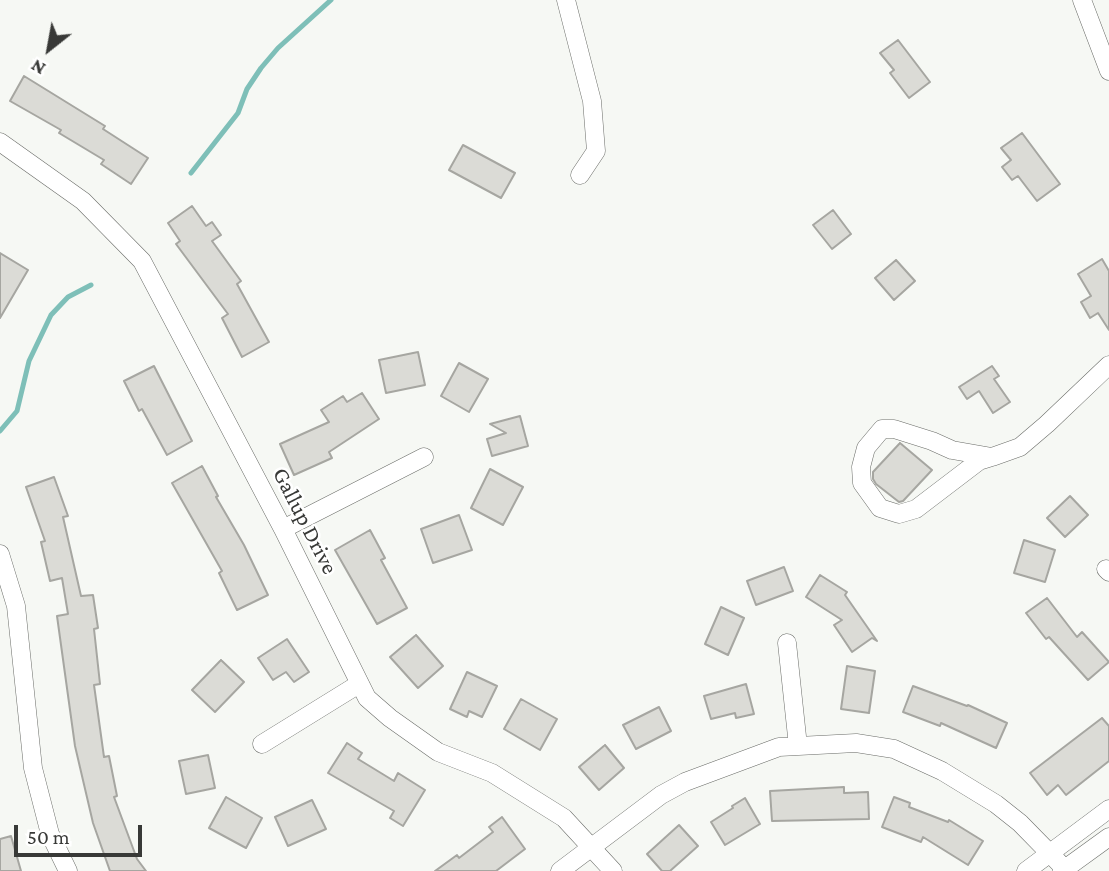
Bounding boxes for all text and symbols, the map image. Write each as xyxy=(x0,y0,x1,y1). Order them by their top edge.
north arrow xyxy=(14,14,84,84)
text: N xyxy=(27,55,49,80)
street label: Gallup Drive xyxy=(266,463,344,579)
scale bar xyxy=(18,812,145,856)
text: 50 m xyxy=(27,825,70,849)

